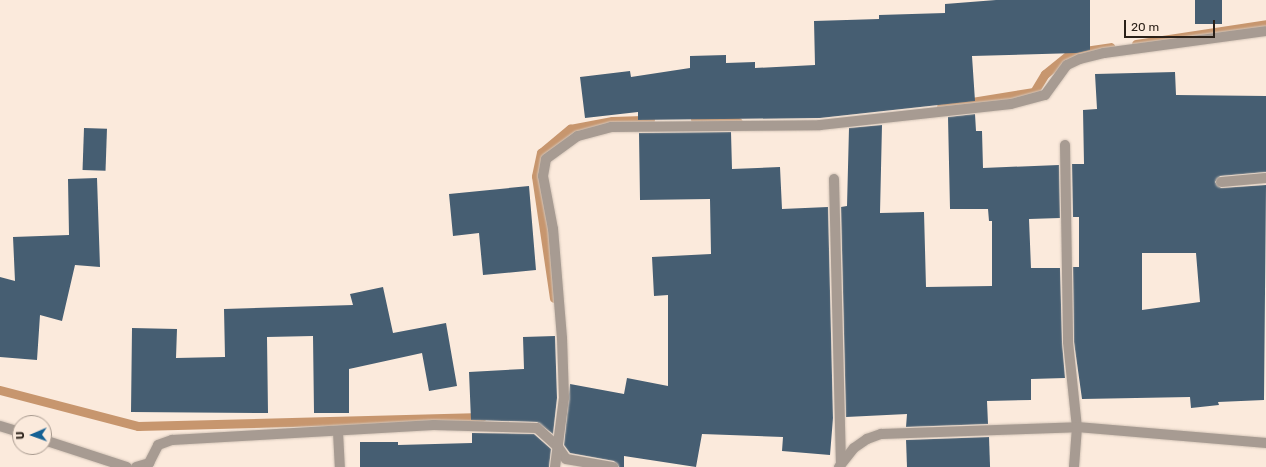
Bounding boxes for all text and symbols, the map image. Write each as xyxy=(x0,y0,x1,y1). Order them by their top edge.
scale bar xyxy=(1126,12,1217,38)
text: 20 m xyxy=(1131,20,1159,34)
north arrow xyxy=(12,415,52,455)
text: U xyxy=(14,431,27,440)

